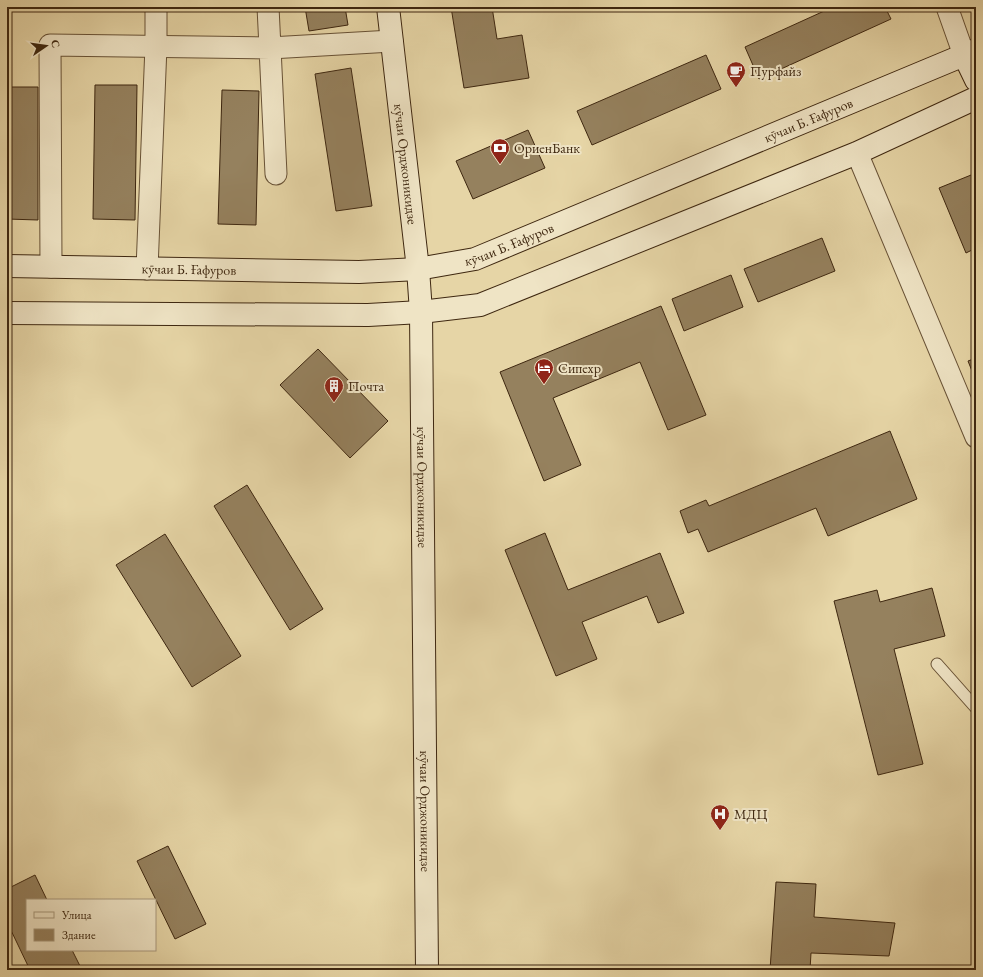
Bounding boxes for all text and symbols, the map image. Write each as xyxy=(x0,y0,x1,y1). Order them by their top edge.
north arrow xyxy=(26,26,66,66)
text: С xyxy=(48,38,63,49)
cafe icon: Пурфайз xyxy=(725,60,747,88)
place label: Пурфайз xyxy=(750,62,801,80)
street label: кӯчаи Б. Ғафуров xyxy=(761,93,855,147)
street label: кӯчаи Орджоникидзе xyxy=(390,103,422,226)
bank icon: ОриенБанк xyxy=(489,137,511,165)
place label: ОриенБанк xyxy=(514,139,580,157)
street label: кӯчаи Б. Ғафуров xyxy=(463,218,556,270)
street label: кӯчаи Б. Ғафуров xyxy=(142,259,237,279)
hotel icon: Сипехр xyxy=(533,357,555,385)
place label: Сипехр xyxy=(558,359,601,377)
building icon: Почта xyxy=(323,375,345,403)
place label: Почта xyxy=(348,377,385,395)
street label: кӯчаи Орджоникидзе xyxy=(413,426,432,548)
street label: кӯчаи Орджоникидзе xyxy=(416,750,435,872)
hospital icon: МДЦ xyxy=(709,803,731,831)
place label: МДЦ xyxy=(734,805,767,823)
legend xyxy=(26,899,156,951)
text: Улица xyxy=(61,907,92,923)
text: Здание xyxy=(62,927,96,943)

